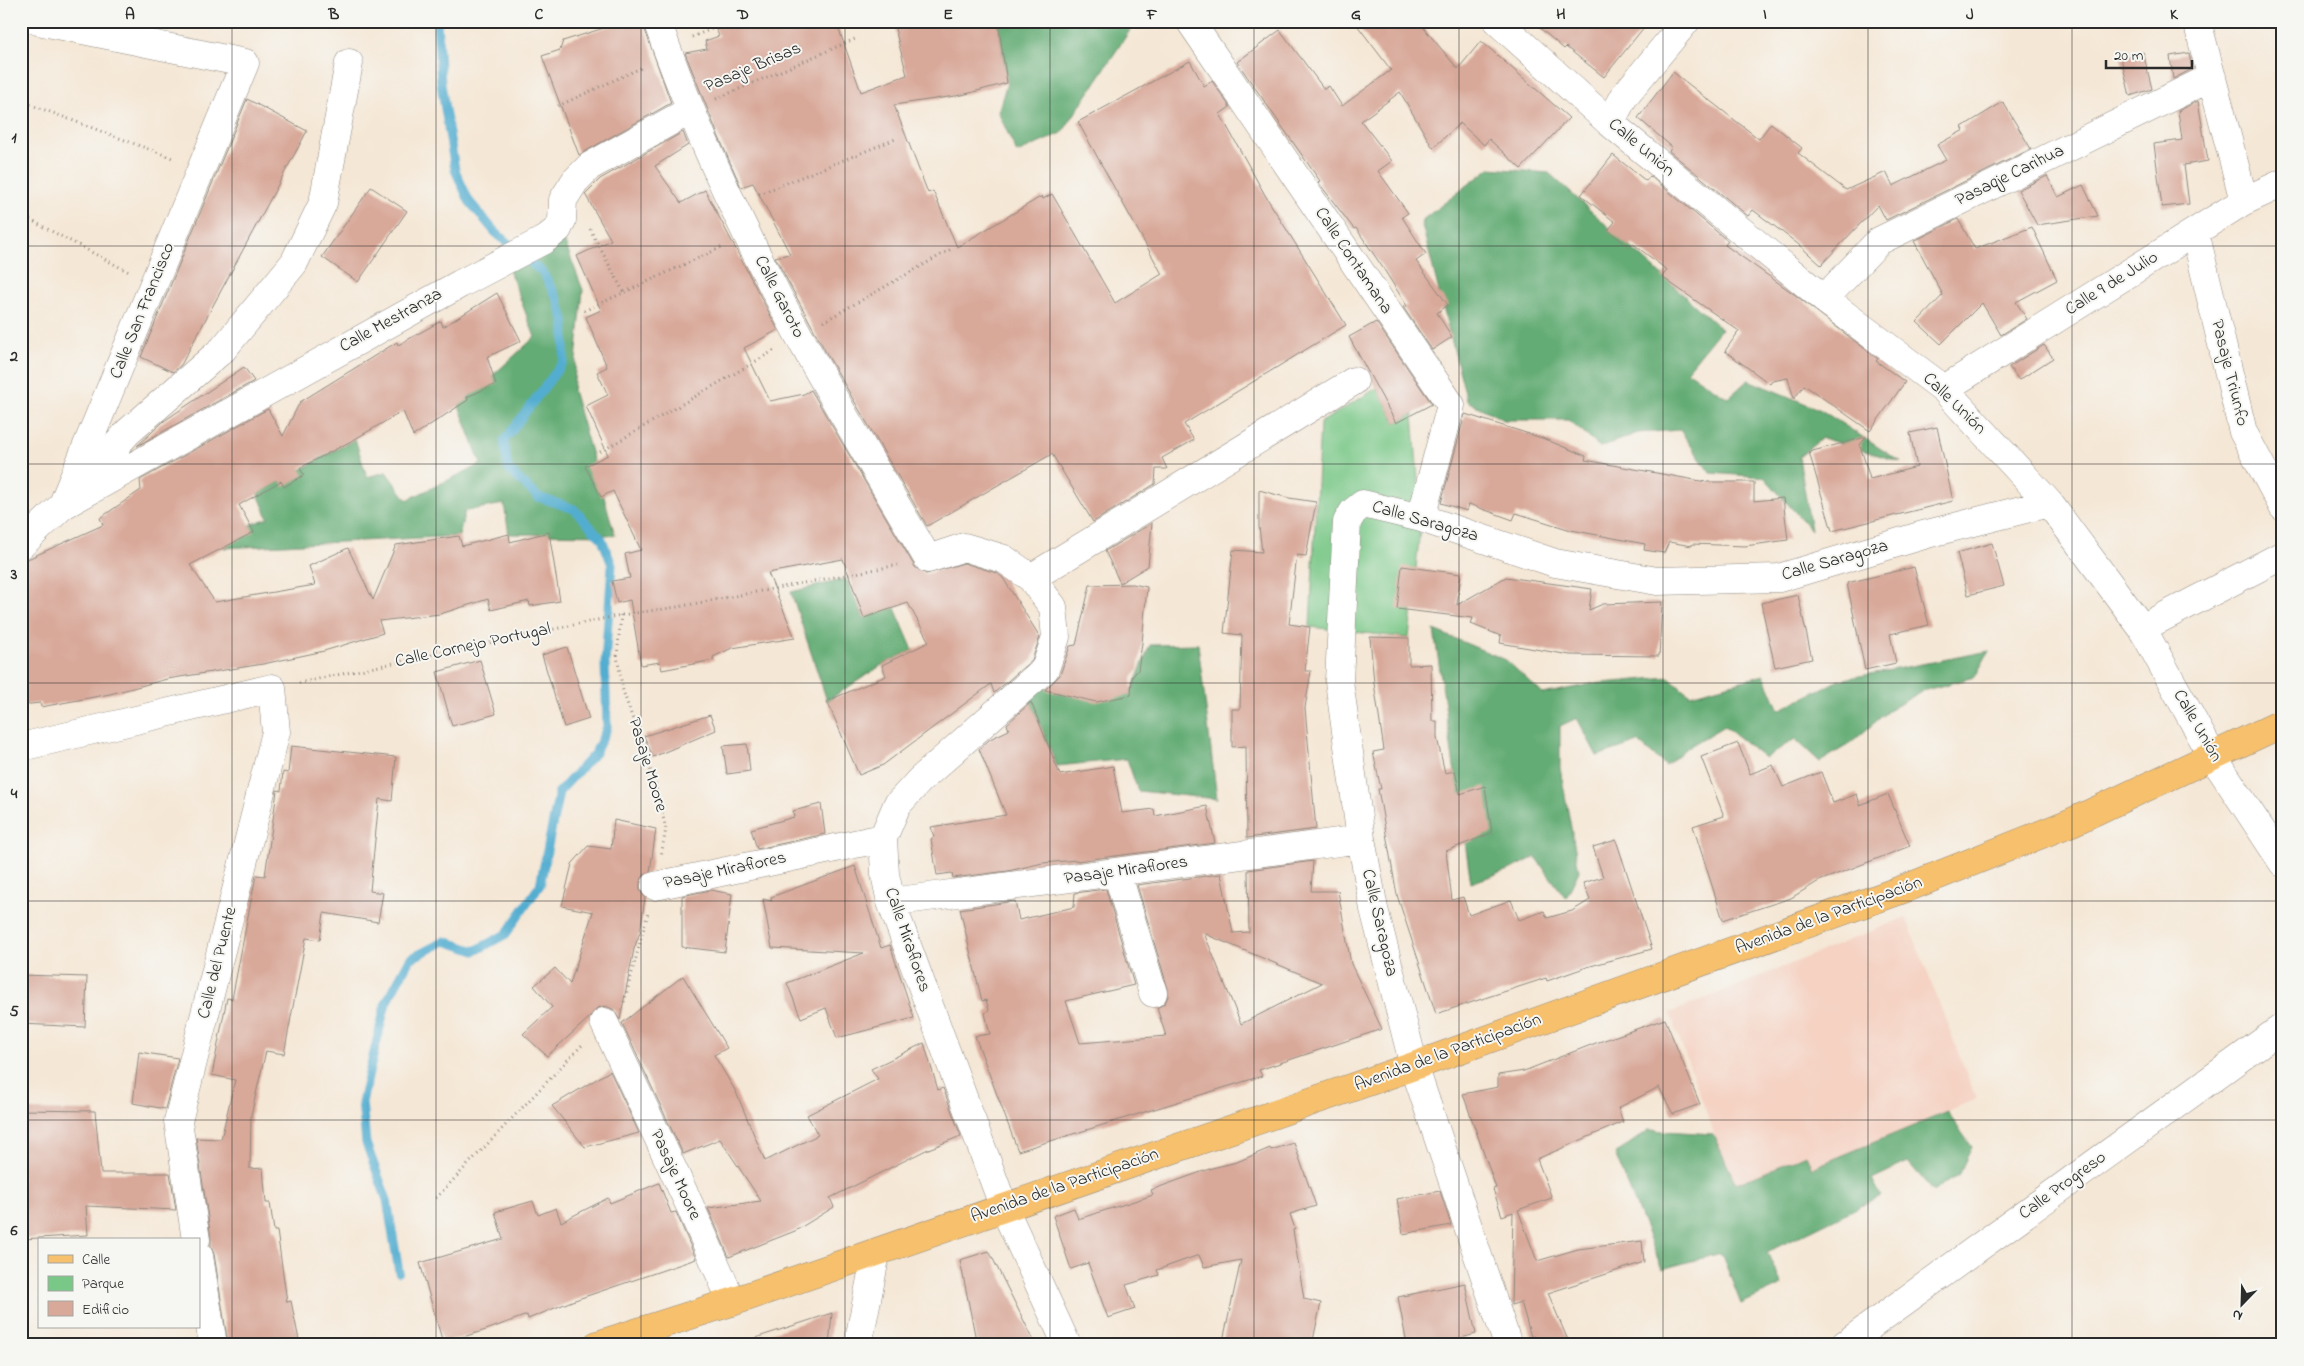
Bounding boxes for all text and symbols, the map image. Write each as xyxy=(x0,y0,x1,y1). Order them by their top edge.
text: A xyxy=(125,3,135,27)
text: B xyxy=(328,3,340,27)
text: C xyxy=(535,3,544,27)
text: D xyxy=(736,3,749,27)
text: E xyxy=(943,3,953,27)
text: F xyxy=(1146,3,1158,27)
text: G xyxy=(1351,3,1361,27)
text: H xyxy=(1556,3,1566,27)
text: I xyxy=(1763,3,1767,27)
text: J xyxy=(1966,3,1974,27)
text: K xyxy=(2170,3,2179,27)
street label: Pasaje Brisas xyxy=(700,36,806,100)
scale bar xyxy=(2106,38,2193,70)
text: 20 m xyxy=(2114,45,2144,67)
street label: Calle Unión xyxy=(1602,112,1680,184)
text: 1 xyxy=(11,126,17,150)
street label: Pasaqje Carihua xyxy=(1951,138,2069,214)
street label: Calle Contamana xyxy=(1307,202,1399,320)
street label: Calle San Francisco xyxy=(104,239,182,383)
street label: Calle 9 de Julio xyxy=(2060,245,2164,323)
street label: Calle Garoto xyxy=(747,251,811,343)
street label: Calle Mestranza xyxy=(335,282,447,360)
street label: Pasaje Triunfo xyxy=(2203,317,2255,429)
text: 2 xyxy=(9,345,18,369)
street label: Calle Unión xyxy=(1916,367,1992,441)
street label: Calle Saragoza xyxy=(1369,494,1481,551)
street label: Calle Saragoza xyxy=(1779,533,1891,590)
text: 3 xyxy=(10,563,18,587)
street label: Calle Cornejo Portugal xyxy=(393,617,554,676)
street label: Calle Unión xyxy=(2166,685,2228,767)
street label: Pasaje Moore xyxy=(620,715,674,816)
text: 4 xyxy=(10,782,18,806)
street label: Pasaje Miraflores xyxy=(661,845,789,897)
street label: Pasaje Miraflores xyxy=(1062,849,1190,893)
street label: Calle Saragoza xyxy=(1353,867,1404,980)
street label: Avenida de la Participación xyxy=(1732,870,1926,962)
street label: Calle Miraflores xyxy=(877,884,937,996)
street label: Calle del Puente xyxy=(192,903,245,1022)
text: 5 xyxy=(9,1000,19,1024)
street label: Avenida de la Participación xyxy=(1351,1007,1545,1099)
street label: Pasaje Moore xyxy=(643,1125,708,1225)
street label: Avenida de la Participación xyxy=(968,1142,1163,1230)
street label: Calle Progreso xyxy=(2014,1145,2113,1228)
text: 6 xyxy=(9,1219,18,1243)
legend xyxy=(38,1238,200,1328)
text: Calle xyxy=(82,1249,110,1271)
text: Parque xyxy=(82,1273,124,1295)
north arrow xyxy=(2216,1278,2266,1328)
text: Edificio xyxy=(82,1299,129,1321)
text: N xyxy=(2229,1303,2246,1326)

